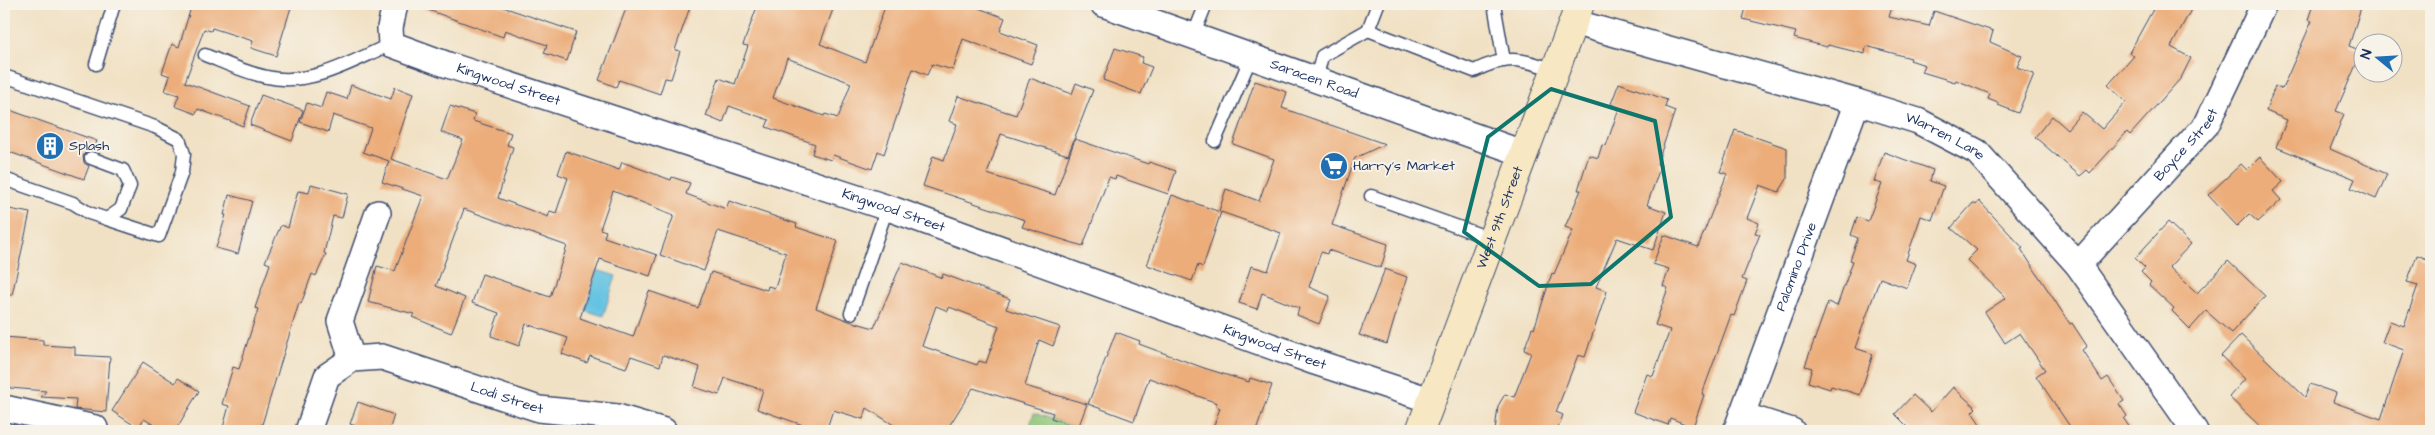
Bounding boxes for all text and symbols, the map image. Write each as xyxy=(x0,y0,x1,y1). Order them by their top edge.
north arrow xyxy=(2352,32,2402,82)
text: N xyxy=(2356,47,2378,62)
street label: Saracen Road xyxy=(1267,54,1361,104)
street label: Kingwood Street xyxy=(454,59,563,111)
street label: Boyce Street xyxy=(2149,105,2223,186)
street label: Warren Lane xyxy=(1903,108,1990,165)
building icon: Splash xyxy=(35,131,65,161)
place label: Splash xyxy=(69,136,109,156)
supermarket icon: Harry's Market xyxy=(1319,151,1349,181)
place label: Harry's Market xyxy=(1353,156,1455,176)
street label: West 9th Street xyxy=(1472,163,1529,272)
street label: Kingwood Street xyxy=(839,184,948,238)
street label: Palomino Drive xyxy=(1771,219,1822,314)
street label: Kingwood Street xyxy=(1221,320,1329,375)
street label: Lodi Street xyxy=(468,377,544,419)

